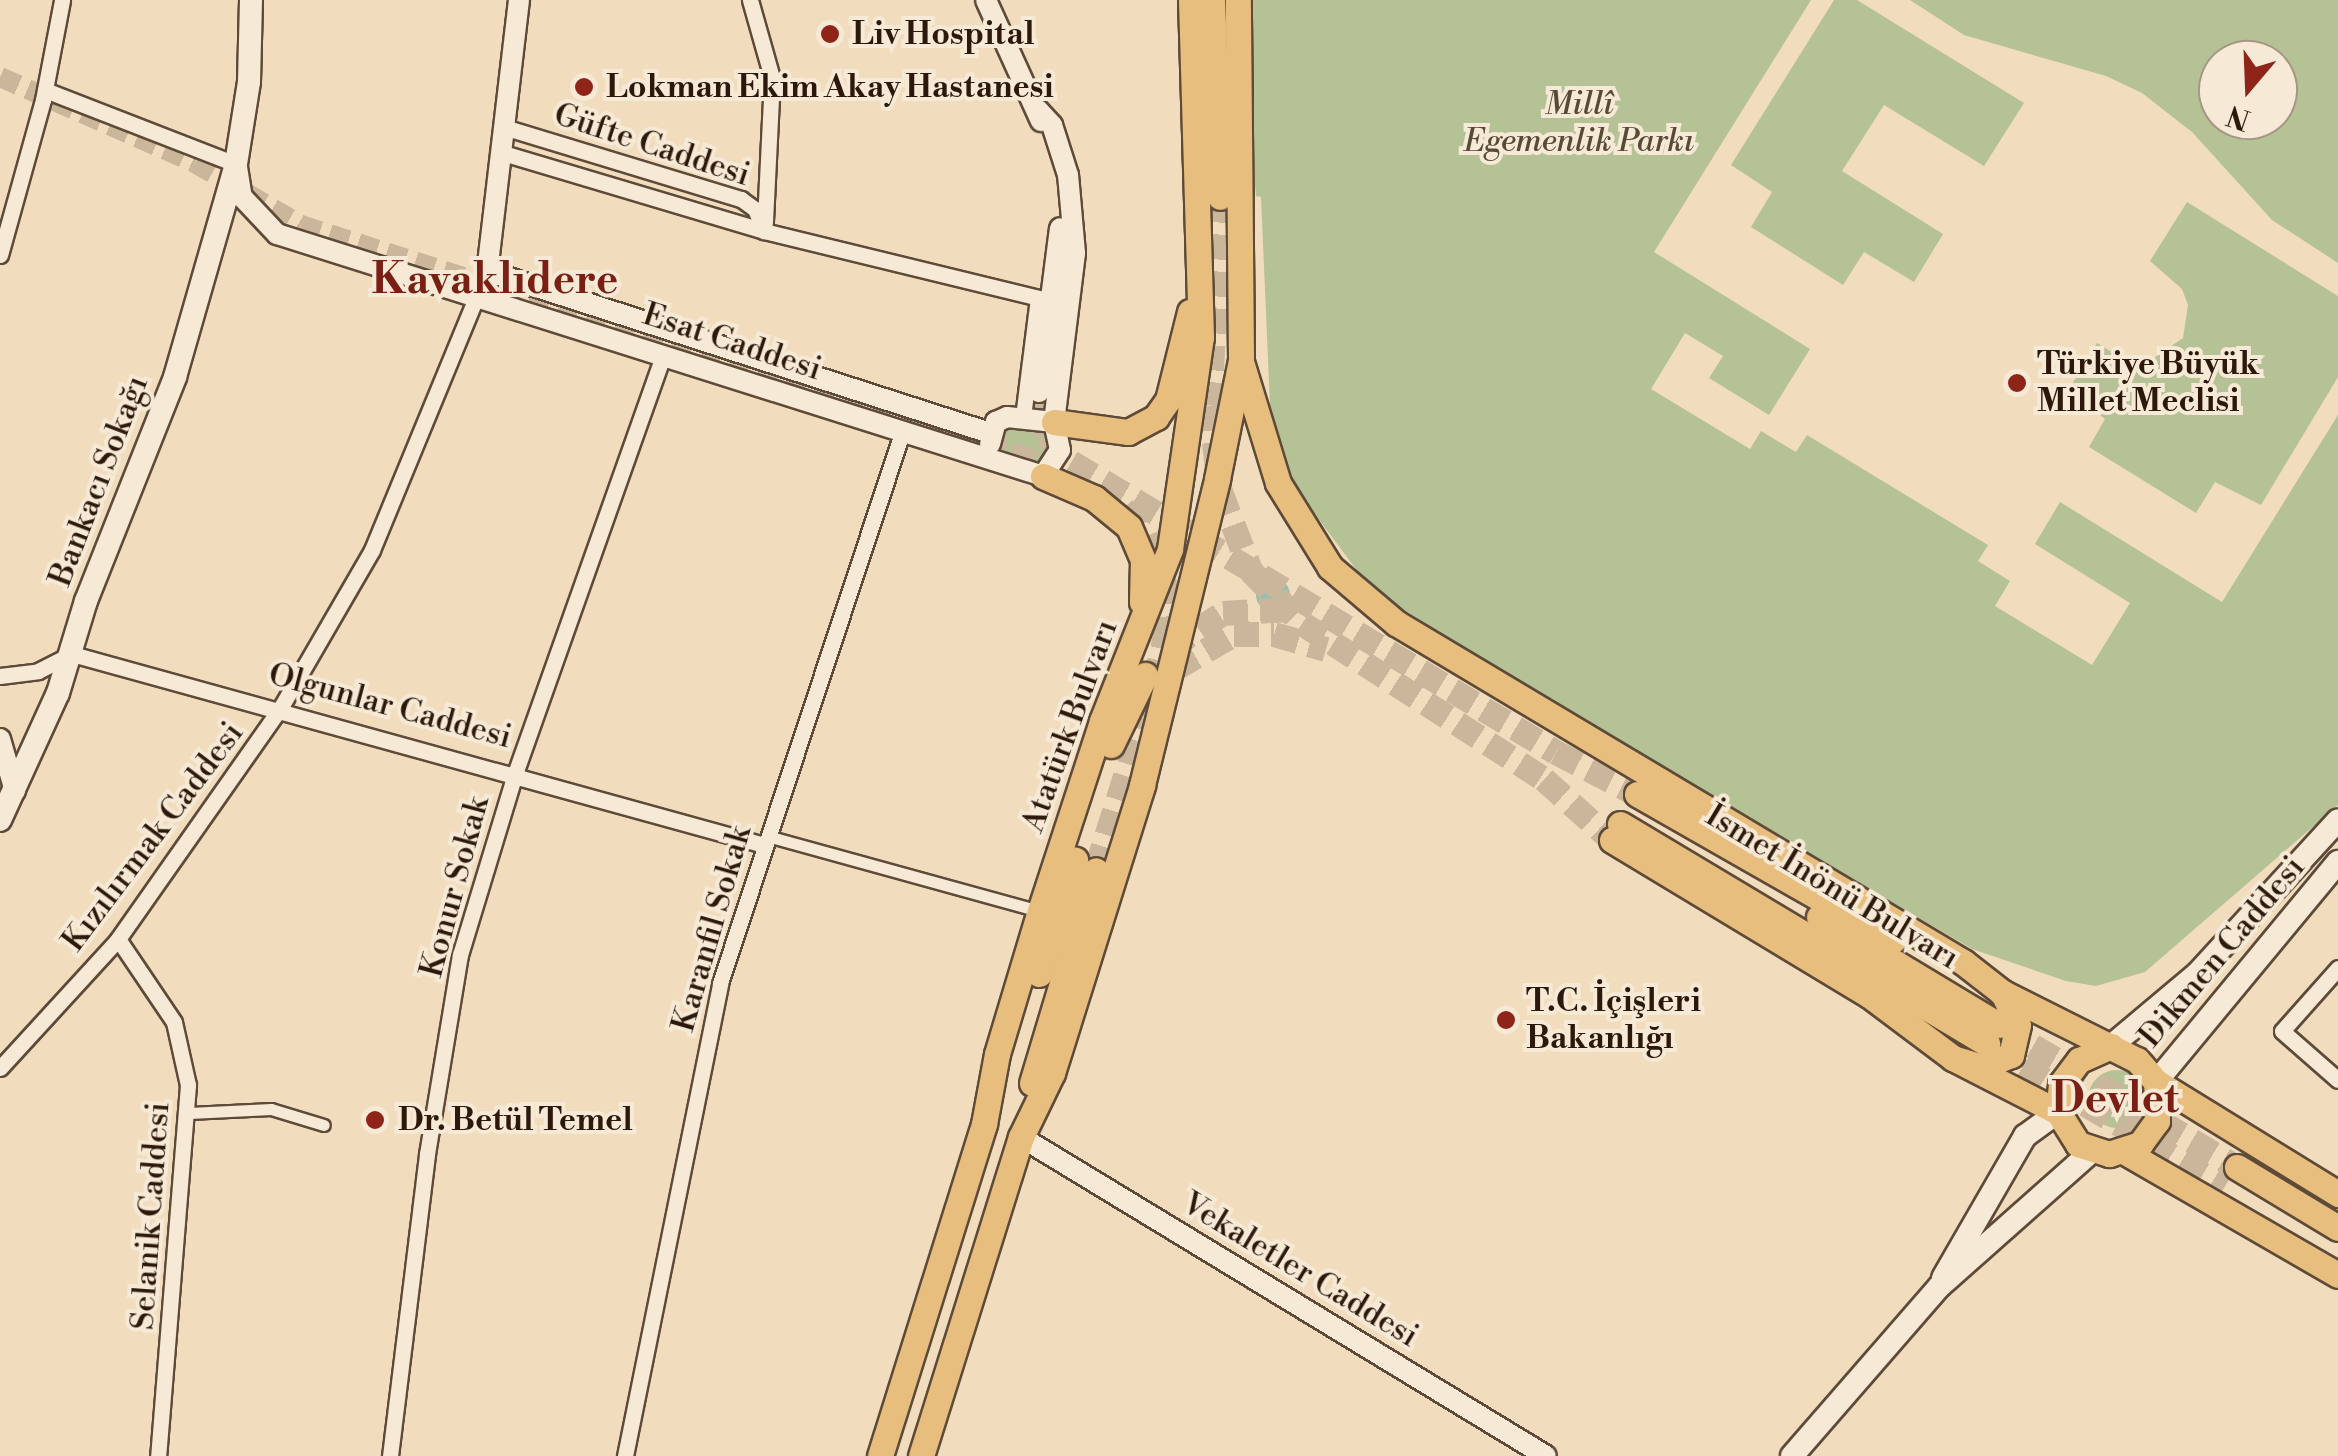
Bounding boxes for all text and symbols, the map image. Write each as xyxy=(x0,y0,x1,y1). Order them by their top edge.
place label: Liv Hospital xyxy=(852,15,1034,53)
marker: Liv Hospital xyxy=(817,21,843,47)
north arrow xyxy=(2198,40,2298,140)
place label: Lokman Ekim Akay Hastanesi xyxy=(606,68,1054,106)
marker: Lokman Ekim Akay Hastanesi xyxy=(571,74,597,100)
park label: Millî Egemenlik Parkı xyxy=(1464,86,1694,161)
street label: Güfte Caddesi xyxy=(549,95,755,195)
text: N xyxy=(2223,97,2255,137)
district label: Kavaklıdere xyxy=(372,256,618,306)
street label: Esat Caddesi xyxy=(638,295,826,389)
place label: Türkiye Büyük Millet Meclisi xyxy=(2037,346,2259,421)
street label: Bankacı Sokağı xyxy=(41,370,157,592)
marker: Türkiye Büyük Millet Meclisi xyxy=(2006,372,2028,394)
street label: Atatürk Bulvarı xyxy=(1014,615,1126,837)
street label: Olgunlar Caddesi xyxy=(264,655,516,757)
street label: Kızılırmak Caddesi xyxy=(54,715,252,959)
street label: Konur Sokak xyxy=(412,792,498,982)
street label: İsmet İnönü Bulvarı xyxy=(1699,796,1965,978)
street label: Karanfil Sokak xyxy=(664,822,760,1036)
street label: Dikmen Caddesi xyxy=(2131,849,2313,1055)
place label: T.C. İçişleri Bakanlığı xyxy=(1526,983,1701,1058)
marker: T.C. İçişleri Bakanlığı xyxy=(1495,1009,1517,1031)
district label: Devlet xyxy=(2051,1075,2179,1125)
street label: Selanik Caddesi xyxy=(124,1101,178,1331)
place label: Dr. Betül Temel xyxy=(398,1101,633,1139)
marker: Dr. Betül Temel xyxy=(362,1107,388,1133)
street label: Vekaletler Caddesi xyxy=(1175,1184,1425,1356)

